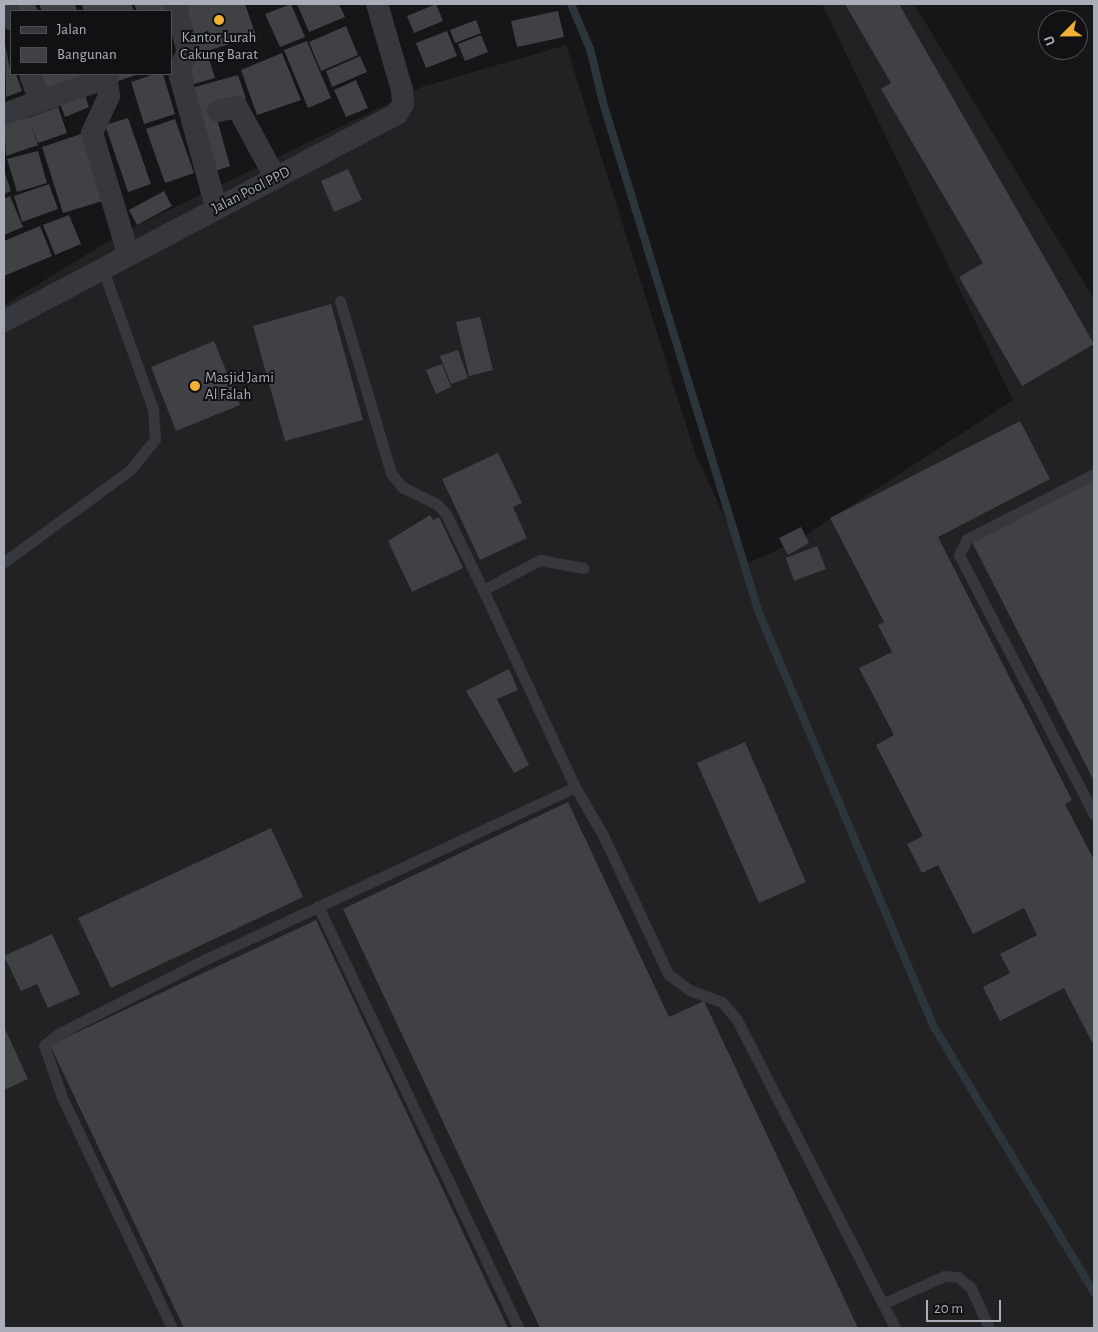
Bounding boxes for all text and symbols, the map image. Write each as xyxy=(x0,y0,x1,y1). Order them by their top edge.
legend xyxy=(10,10,172,75)
north arrow xyxy=(1038,10,1088,60)
marker: Kantor Lurah Cakung Barat xyxy=(213,14,225,26)
text: Jalan xyxy=(57,22,87,37)
place label: Kantor Lurah Cakung Barat xyxy=(180,28,258,63)
text: U xyxy=(1042,34,1058,47)
text: Bangunan xyxy=(57,47,117,62)
street label: Jalan Pool PPD xyxy=(209,163,293,217)
place label: Masjid Jami Al Falah xyxy=(205,368,274,403)
marker: Masjid Jami Al Falah xyxy=(189,380,201,392)
scale bar xyxy=(928,1290,1003,1322)
text: 20 m xyxy=(934,1301,963,1316)

